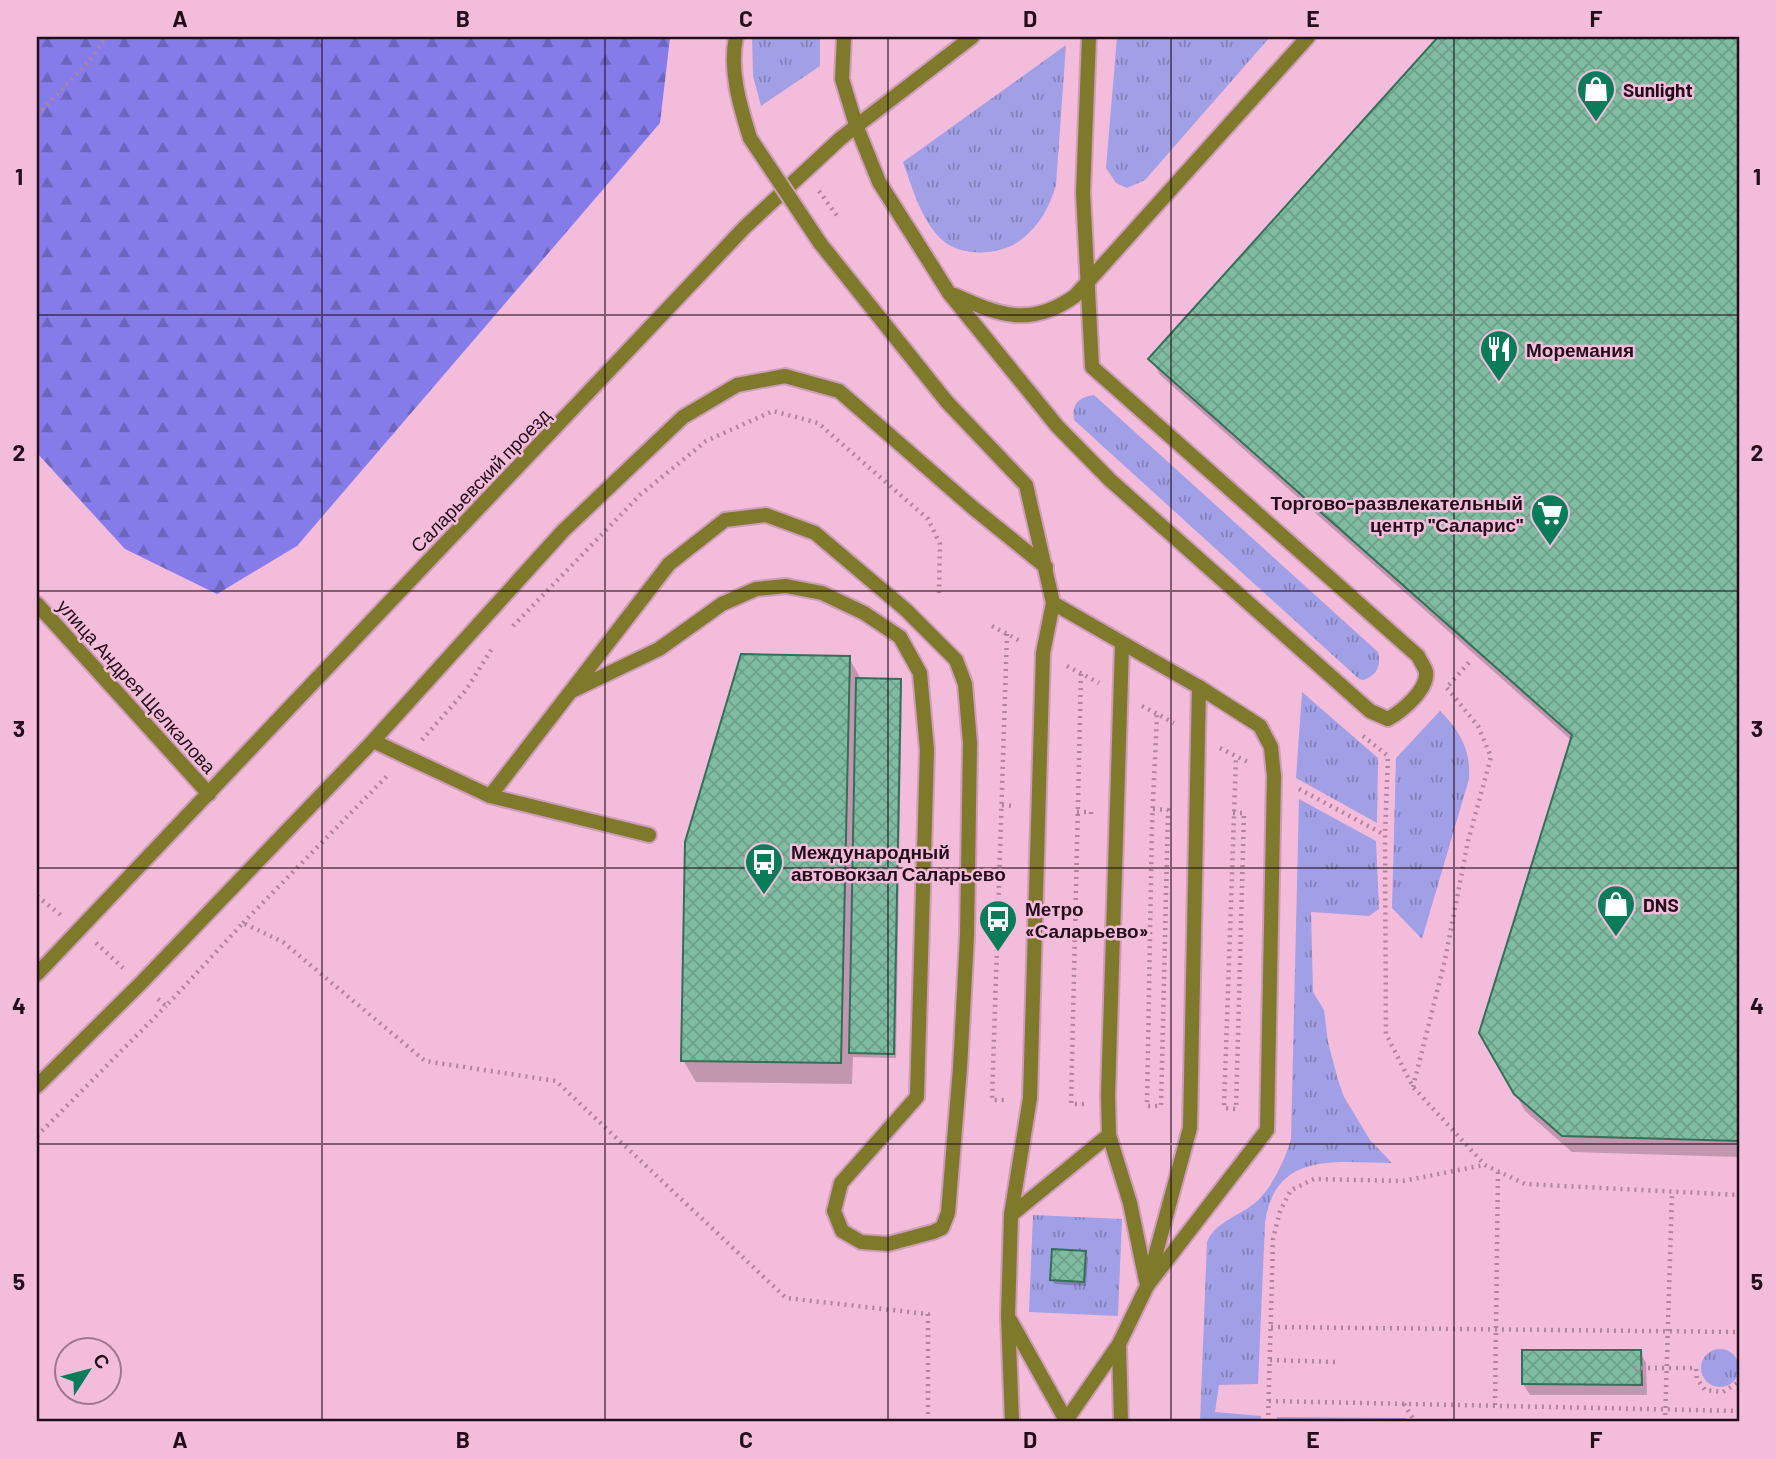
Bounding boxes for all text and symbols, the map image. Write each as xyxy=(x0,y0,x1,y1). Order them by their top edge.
text: A xyxy=(172,4,188,32)
text: B xyxy=(456,4,470,32)
text: C xyxy=(739,4,753,32)
text: D xyxy=(1023,4,1037,32)
text: E xyxy=(1306,4,1320,32)
text: F xyxy=(1590,4,1603,32)
shop icon: Sunlight xyxy=(1575,68,1617,123)
place label: Sunlight xyxy=(1623,78,1693,101)
text: 1 xyxy=(15,162,23,190)
text: 1 xyxy=(1753,162,1761,190)
restaurant icon: Моремания xyxy=(1478,328,1520,383)
place label: Моремания xyxy=(1526,338,1634,361)
street label: Саларьевский проезд xyxy=(405,403,555,557)
text: 2 xyxy=(13,438,25,466)
text: 2 xyxy=(1751,438,1763,466)
place label: Торгово-развлекательный центр "Саларис" xyxy=(1271,491,1523,536)
supermarket icon: Торгово-развлекательный центр "Саларис" xyxy=(1529,492,1571,547)
street label: улица Андрея Щелкалова xyxy=(53,594,221,778)
text: 3 xyxy=(13,714,25,742)
text: 3 xyxy=(1751,714,1763,742)
place label: Международный автовокзал Саларьево xyxy=(791,840,1006,885)
bus stop icon: Международный автовокзал Саларьево xyxy=(743,841,785,896)
shop icon: DNS xyxy=(1595,883,1637,938)
place label: DNS xyxy=(1643,893,1679,916)
place label: Метро «Саларьево» xyxy=(1025,897,1148,942)
bus stop icon: Метро «Саларьево» xyxy=(977,898,1019,953)
text: 4 xyxy=(12,991,26,1019)
text: 4 xyxy=(1750,991,1764,1019)
text: 5 xyxy=(13,1267,25,1295)
text: 5 xyxy=(1751,1267,1763,1295)
north arrow xyxy=(52,1336,122,1406)
text: С xyxy=(89,1348,116,1373)
text: A xyxy=(172,1425,188,1453)
text: B xyxy=(456,1425,470,1453)
text: C xyxy=(739,1425,753,1453)
text: D xyxy=(1023,1425,1037,1453)
text: E xyxy=(1306,1425,1320,1453)
text: F xyxy=(1590,1425,1603,1453)

